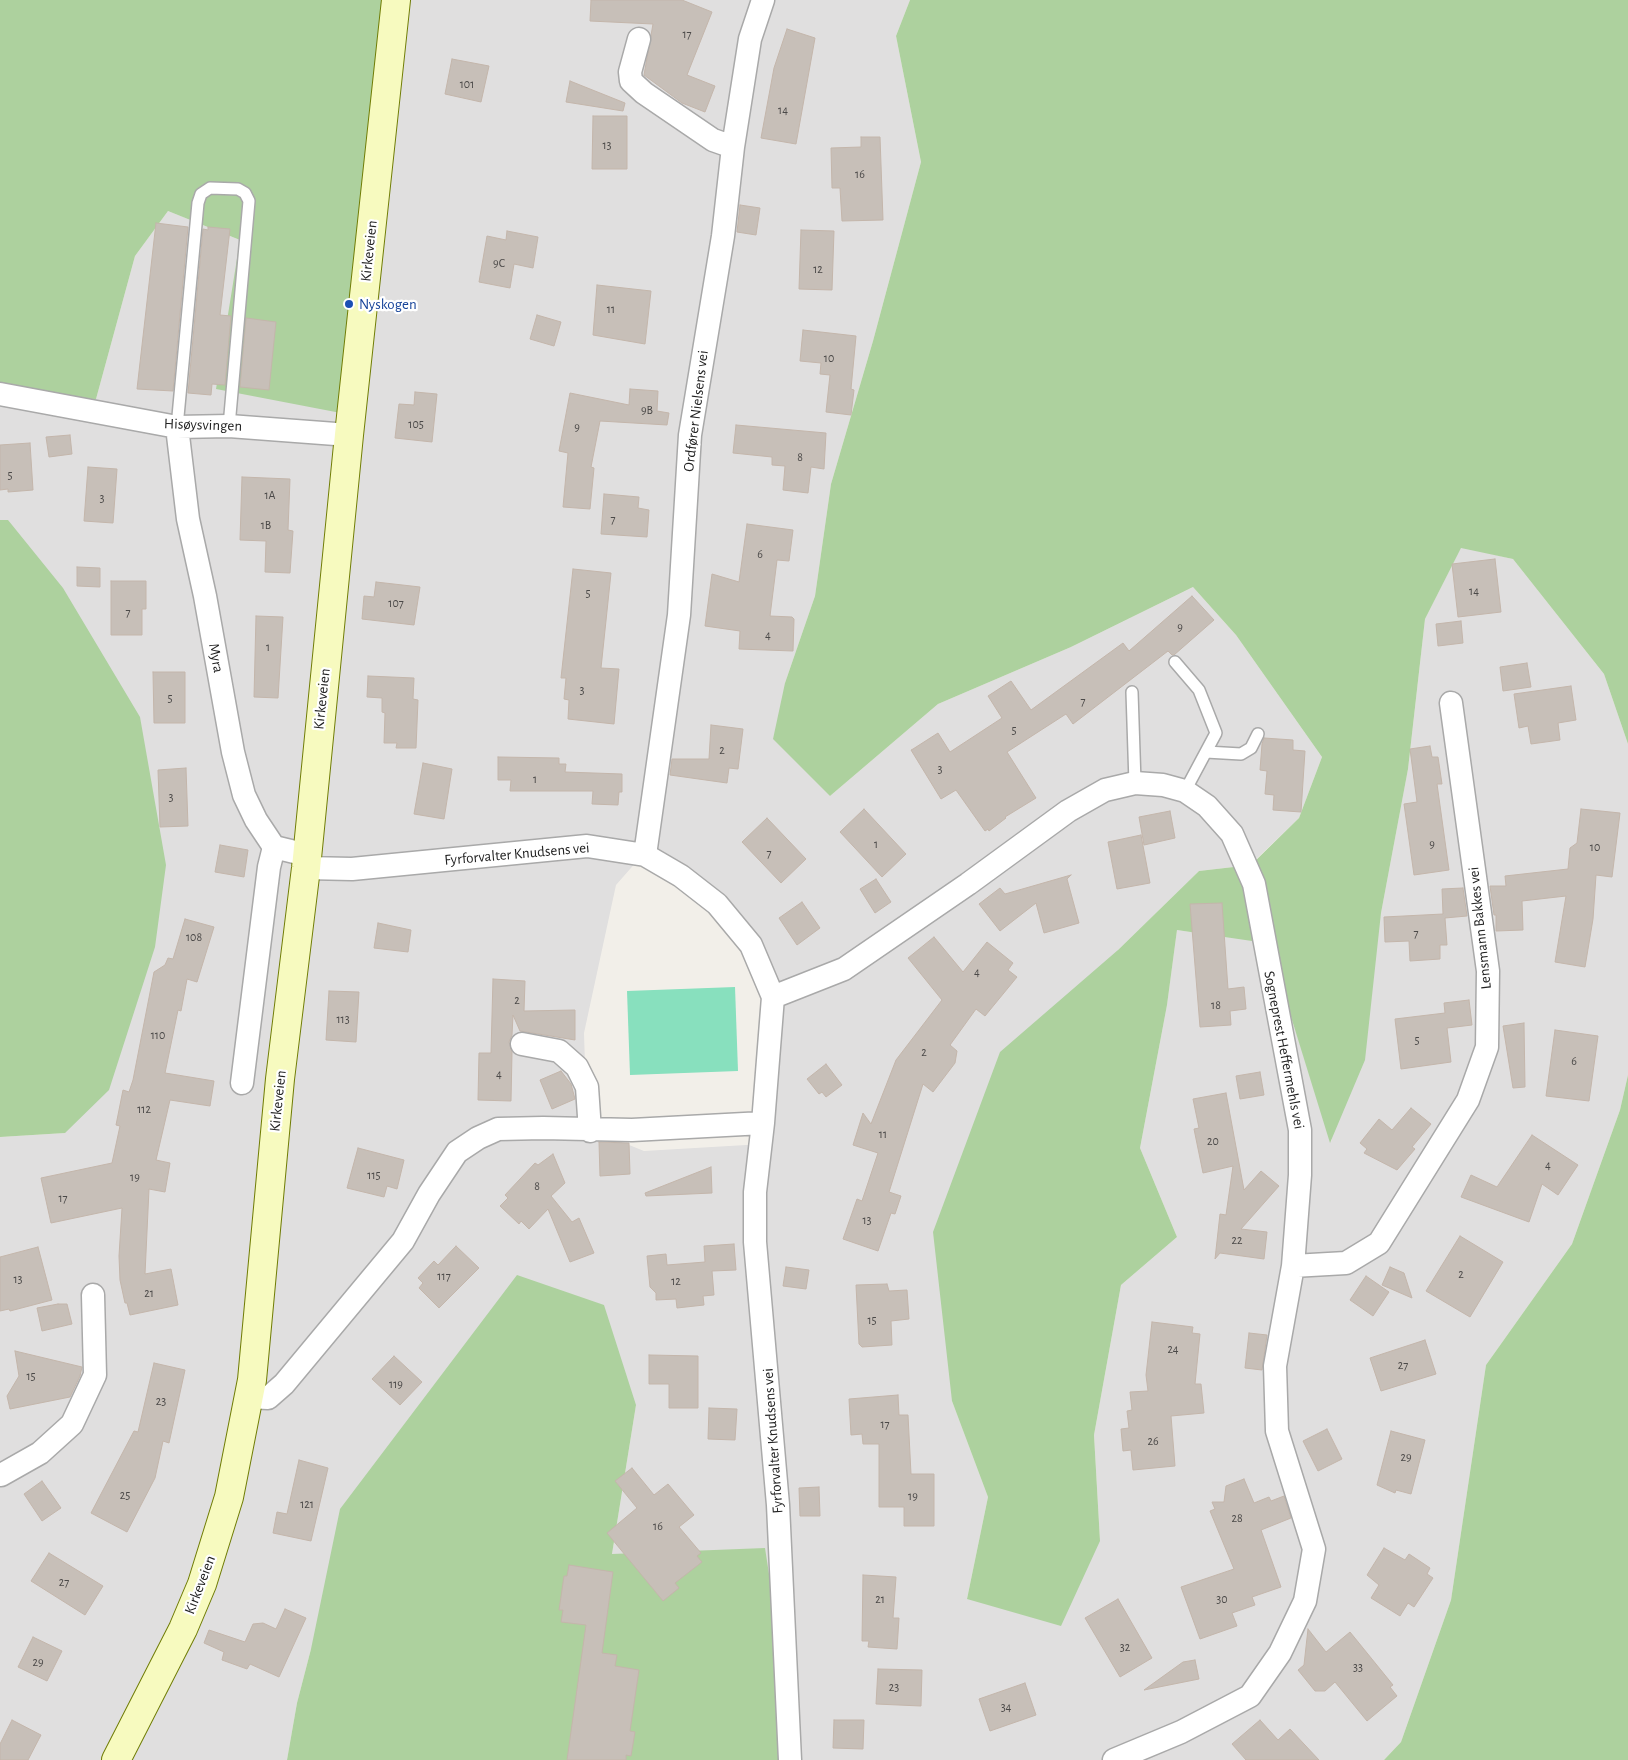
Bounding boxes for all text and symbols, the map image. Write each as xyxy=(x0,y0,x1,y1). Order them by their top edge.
house number: 17 xyxy=(682,27,692,41)
house number: 101 xyxy=(460,77,474,91)
house number: 14 xyxy=(778,103,788,117)
house number: 13 xyxy=(602,138,612,152)
house number: 16 xyxy=(855,167,865,181)
street label: Kirkeveien xyxy=(357,219,381,283)
house number: 9C xyxy=(493,256,505,270)
house number: 12 xyxy=(813,262,823,276)
place label: Nyskogen xyxy=(359,295,417,313)
marker: Nyskogen xyxy=(343,298,355,310)
house number: 11 xyxy=(607,302,615,316)
street label: Ordfører Nielsens vei xyxy=(680,349,712,473)
house number: 10 xyxy=(824,351,834,365)
house number: 9B xyxy=(641,403,653,417)
street label: Hisøysvingen xyxy=(164,415,242,435)
house number: 105 xyxy=(408,417,424,431)
house number: 9 xyxy=(574,420,580,434)
house number: 8 xyxy=(797,450,803,464)
house number: 5 xyxy=(7,468,13,482)
house number: 1A xyxy=(264,488,276,502)
house number: 3 xyxy=(100,491,104,505)
house number: 7 xyxy=(610,512,616,526)
house number: 1B xyxy=(261,518,271,532)
house number: 6 xyxy=(757,547,763,561)
house number: 14 xyxy=(1469,584,1479,598)
house number: 5 xyxy=(585,586,591,600)
house number: 107 xyxy=(388,596,404,610)
house number: 7 xyxy=(125,605,131,619)
house number: 9 xyxy=(1177,620,1183,634)
house number: 4 xyxy=(765,628,771,642)
house number: 1 xyxy=(266,640,270,654)
street label: Myra xyxy=(205,642,227,674)
street label: Kirkeveien xyxy=(310,667,334,731)
house number: 3 xyxy=(580,683,584,697)
house number: 5 xyxy=(167,691,173,705)
house number: 7 xyxy=(1080,694,1086,708)
house number: 5 xyxy=(1011,723,1017,737)
house number: 2 xyxy=(719,743,725,757)
house number: 3 xyxy=(938,762,942,776)
house number: 1 xyxy=(533,772,537,786)
house number: 3 xyxy=(169,790,173,804)
house number: 1 xyxy=(874,837,878,851)
house number: 9 xyxy=(1429,837,1435,851)
street label: Fyrforvalter Knudsens vei xyxy=(444,839,590,869)
house number: 10 xyxy=(1590,840,1600,854)
house number: 7 xyxy=(766,846,772,860)
street label: Lensmann Bakkes vei xyxy=(1465,866,1495,990)
house number: 7 xyxy=(1413,926,1419,940)
house number: 108 xyxy=(186,930,202,944)
house number: 4 xyxy=(974,965,980,979)
street label: Sogneprest Heffermehls vei xyxy=(1260,969,1308,1131)
house number: 2 xyxy=(514,993,520,1007)
house number: 18 xyxy=(1211,998,1221,1012)
house number: 113 xyxy=(336,1012,350,1026)
house number: 110 xyxy=(151,1028,165,1042)
house number: 5 xyxy=(1414,1033,1420,1047)
house number: 2 xyxy=(921,1045,927,1059)
house number: 6 xyxy=(1571,1054,1577,1068)
house number: 4 xyxy=(496,1067,502,1081)
street label: Kirkeveien xyxy=(266,1069,290,1133)
house number: 112 xyxy=(137,1102,151,1116)
house number: 11 xyxy=(879,1127,887,1141)
house number: 20 xyxy=(1207,1134,1219,1148)
house number: 4 xyxy=(1545,1158,1551,1172)
house number: 115 xyxy=(367,1168,381,1182)
house number: 19 xyxy=(130,1170,140,1184)
house number: 8 xyxy=(534,1179,540,1193)
house number: 17 xyxy=(58,1191,68,1205)
house number: 13 xyxy=(862,1213,872,1227)
house number: 22 xyxy=(1232,1233,1242,1247)
house number: 2 xyxy=(1458,1267,1464,1281)
house number: 117 xyxy=(437,1269,451,1283)
house number: 13 xyxy=(13,1272,23,1286)
house number: 12 xyxy=(671,1274,681,1288)
house number: 21 xyxy=(144,1286,154,1300)
house number: 15 xyxy=(867,1313,877,1327)
house number: 24 xyxy=(1167,1342,1179,1356)
house number: 27 xyxy=(1398,1358,1408,1372)
street label: Fyrforvalter Knudsens vei xyxy=(759,1368,787,1514)
house number: 15 xyxy=(26,1369,36,1383)
house number: 119 xyxy=(389,1377,403,1391)
house number: 23 xyxy=(156,1394,166,1408)
house number: 17 xyxy=(880,1417,890,1431)
house number: 26 xyxy=(1147,1434,1159,1448)
house number: 29 xyxy=(1400,1450,1412,1464)
house number: 25 xyxy=(120,1488,130,1502)
house number: 19 xyxy=(908,1489,918,1503)
house number: 121 xyxy=(300,1497,314,1511)
house number: 28 xyxy=(1231,1511,1243,1525)
house number: 16 xyxy=(653,1519,663,1533)
street label: Kirkeveien xyxy=(181,1553,219,1617)
house number: 27 xyxy=(59,1575,69,1589)
house number: 21 xyxy=(875,1592,885,1606)
house number: 30 xyxy=(1216,1592,1228,1606)
house number: 32 xyxy=(1120,1640,1130,1654)
house number: 29 xyxy=(32,1655,44,1669)
house number: 33 xyxy=(1353,1660,1363,1674)
house number: 23 xyxy=(889,1680,899,1694)
house number: 34 xyxy=(1001,1700,1011,1714)

